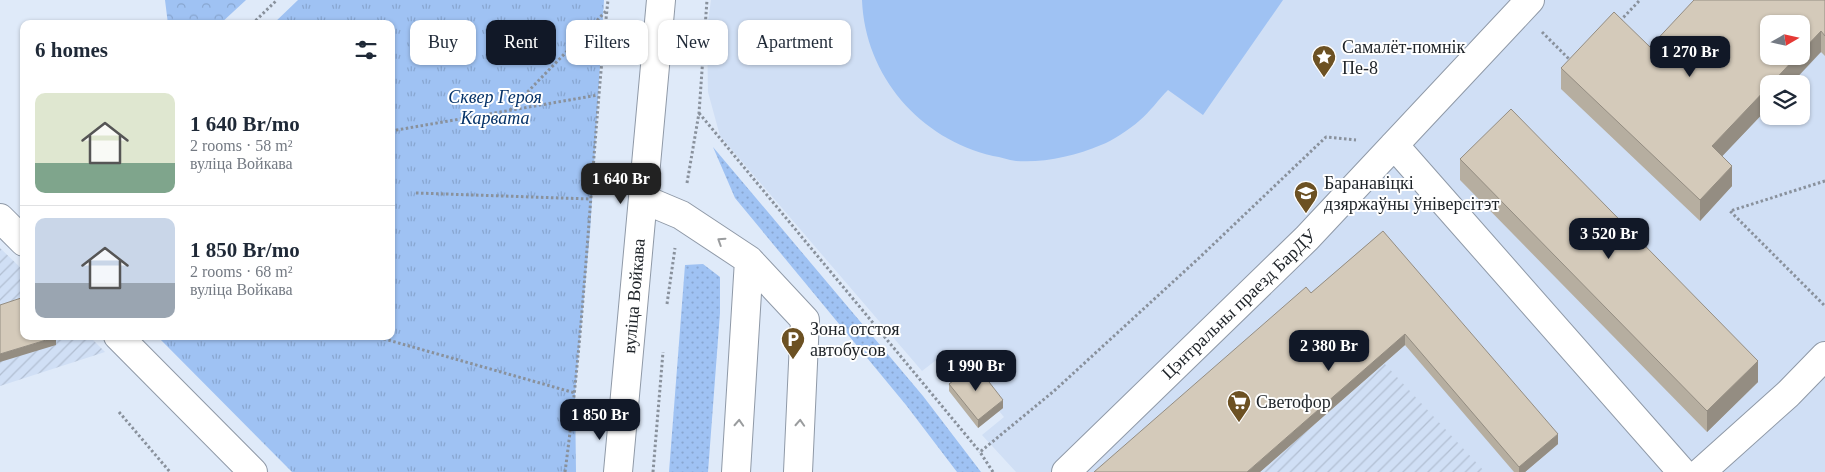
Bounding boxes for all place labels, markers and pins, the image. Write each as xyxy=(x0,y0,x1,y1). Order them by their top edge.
pin: 1 270 Br xyxy=(1638,36,1742,78)
place label: Самалёт-помнік Пе-8 xyxy=(1342,37,1466,78)
place icon: Самалёт-помнік Пе-8 xyxy=(1311,44,1337,78)
pin: 1 640 Br xyxy=(569,162,673,205)
place label: Баранавіцкі дзяржаўны ўніверсітэт xyxy=(1324,173,1499,214)
school or university icon: Баранавіцкі дзяржаўны ўніверсітэт xyxy=(1293,180,1319,214)
pin: 3 520 Br xyxy=(1557,218,1661,260)
place label: Зона отстоя автобусов xyxy=(810,319,900,360)
parking icon: Зона отстоя автобусов xyxy=(780,326,806,360)
pin: 2 380 Br xyxy=(1277,330,1381,372)
pin: 1 990 Br xyxy=(924,350,1028,392)
supermarket icon: Светофор xyxy=(1226,389,1252,423)
place label: Светофор xyxy=(1256,392,1331,412)
pin: 1 850 Br xyxy=(548,398,652,441)

